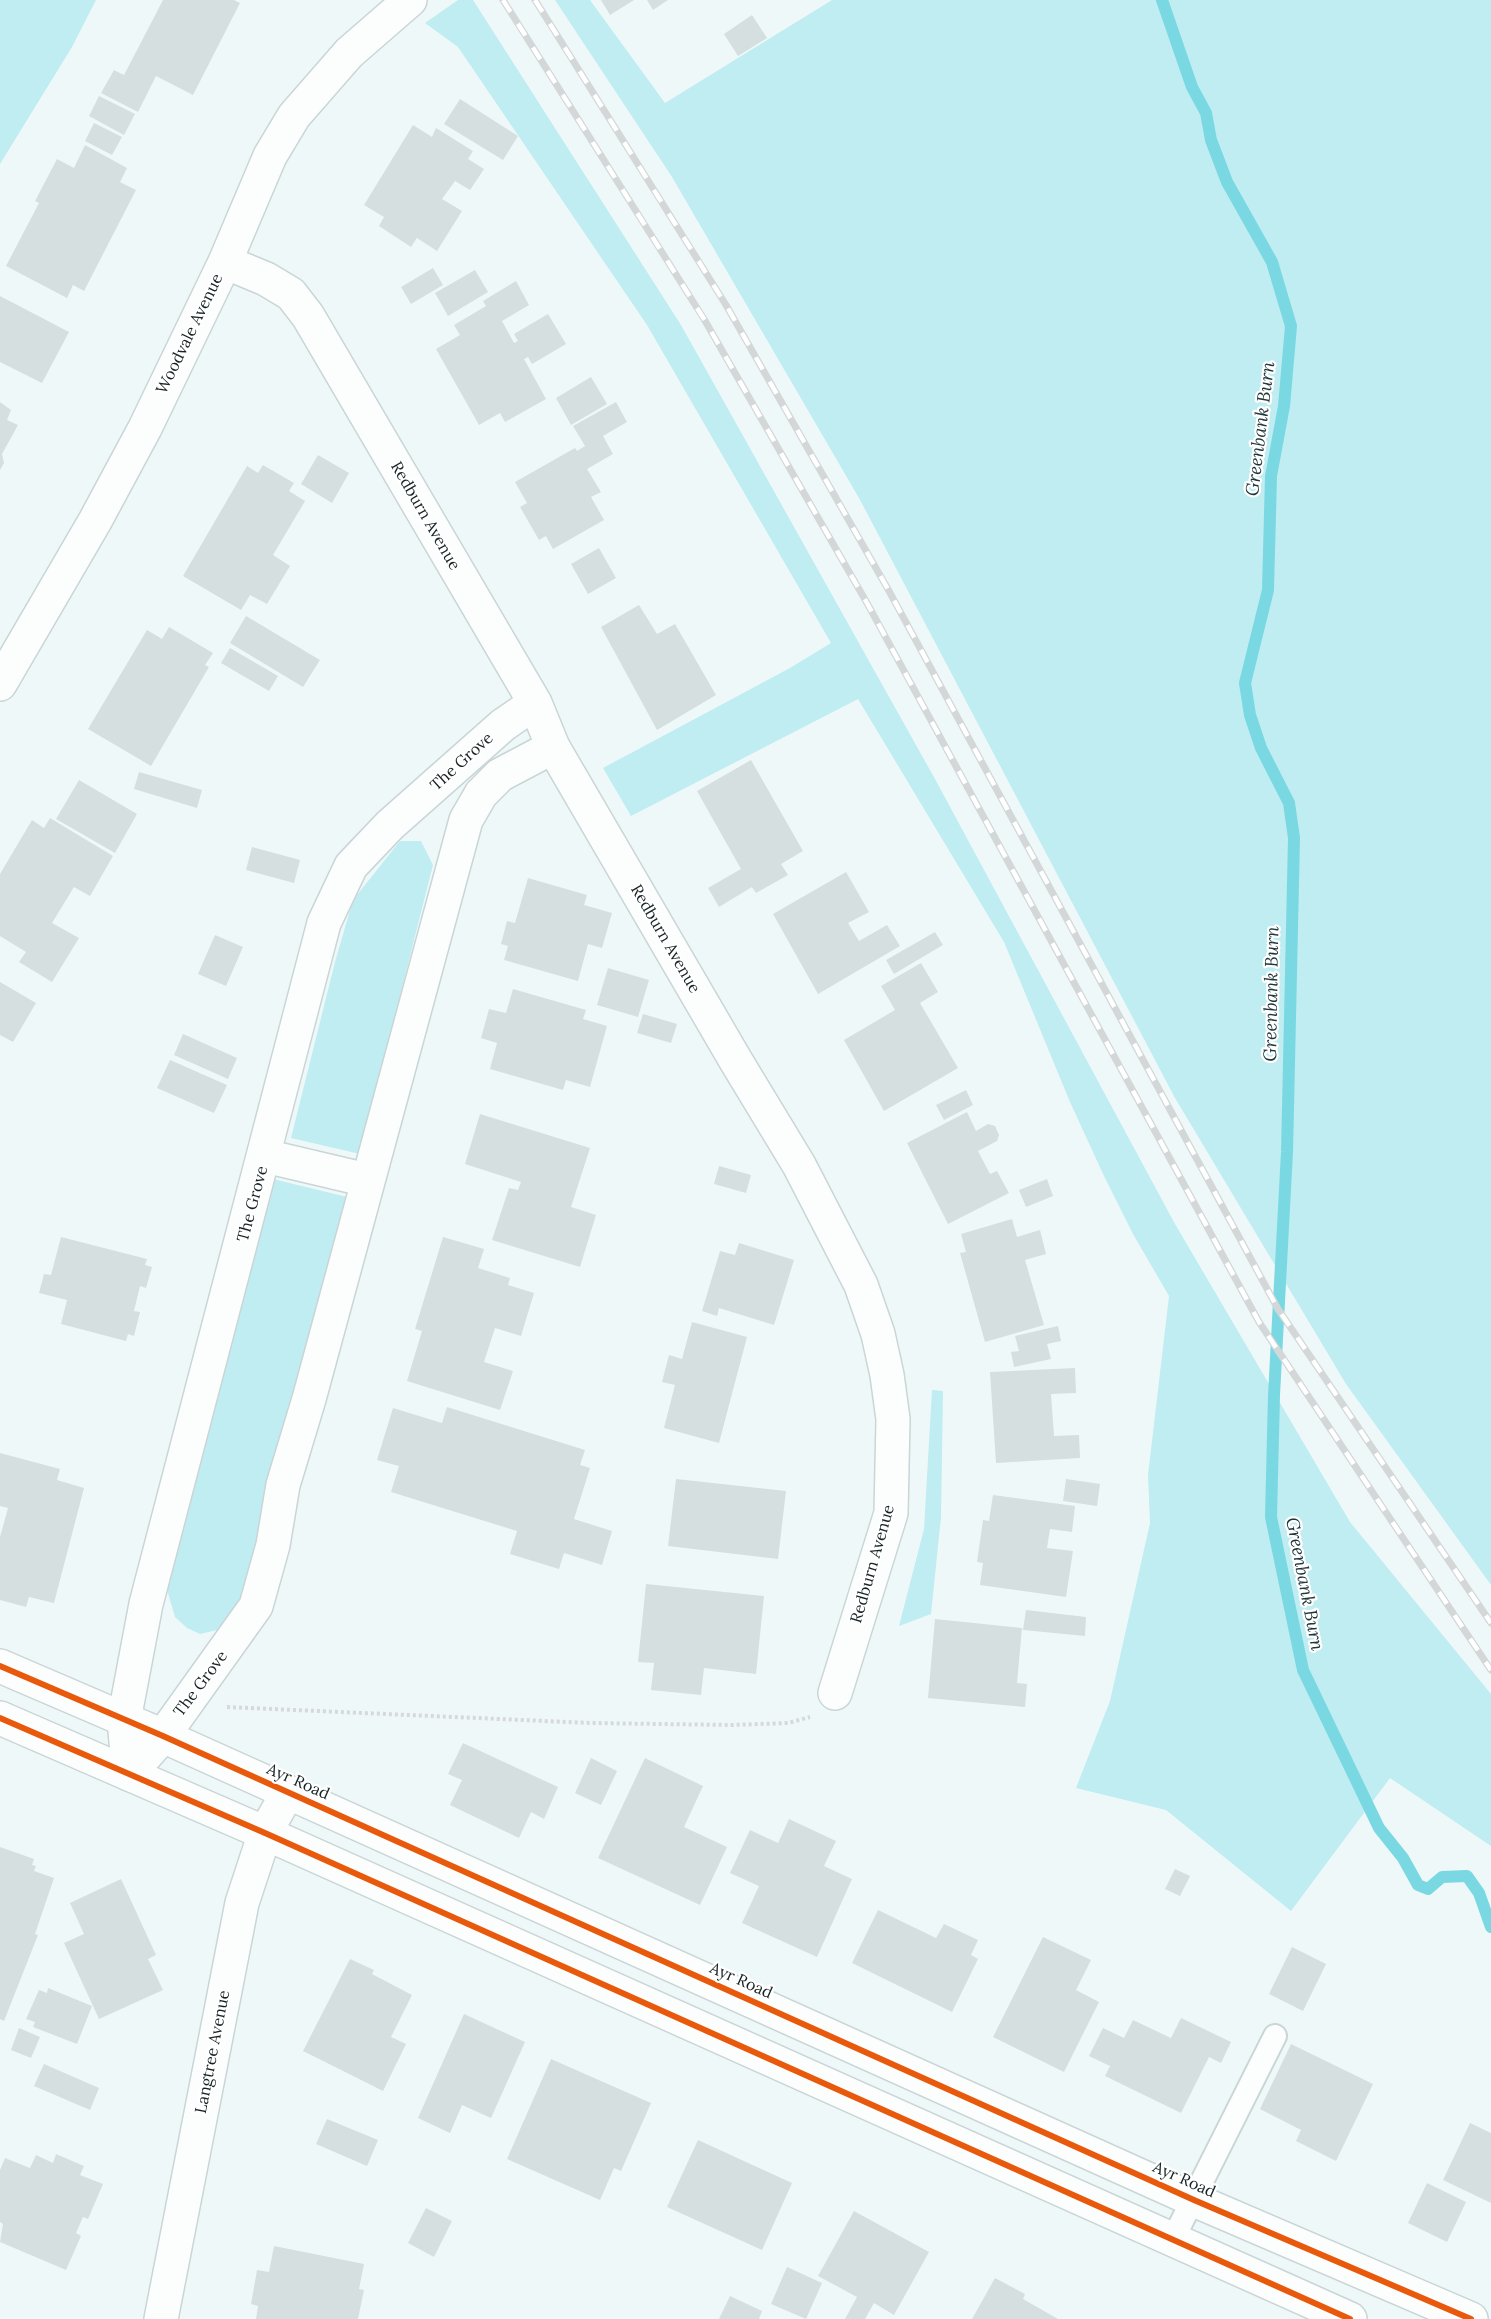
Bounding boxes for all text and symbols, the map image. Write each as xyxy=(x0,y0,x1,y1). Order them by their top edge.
street label: Woodvale Avenue xyxy=(153,271,227,397)
water label: Greenbank Burn xyxy=(1242,361,1280,497)
street label: Redburn Avenue xyxy=(386,458,464,574)
street label: The Grove xyxy=(427,729,497,795)
street label: Redburn Avenue xyxy=(626,881,704,997)
water label: Greenbank Burn xyxy=(1260,926,1284,1062)
street label: The Grove xyxy=(234,1164,272,1244)
street label: Redburn Avenue xyxy=(847,1503,899,1625)
water label: Greenbank Burn xyxy=(1281,1516,1327,1652)
street label: The Grove xyxy=(170,1647,232,1721)
street label: Ayr Road xyxy=(264,1760,332,1804)
street label: Ayr Road xyxy=(707,1959,775,2003)
street label: Langtree Avenue xyxy=(192,1989,234,2115)
street label: Ayr Road xyxy=(1150,2158,1218,2202)

